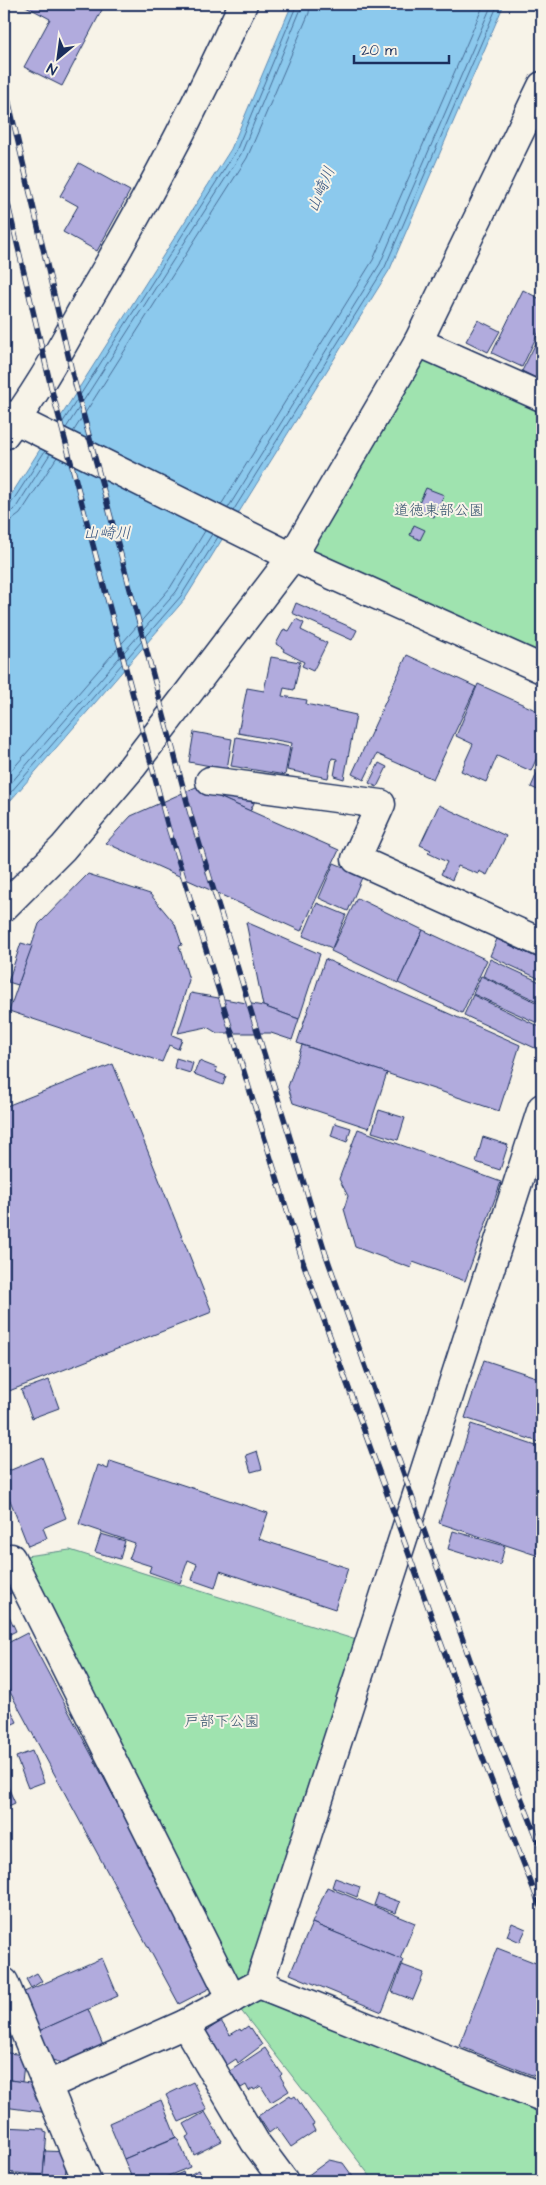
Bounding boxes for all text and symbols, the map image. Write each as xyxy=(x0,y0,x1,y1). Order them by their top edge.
north arrow xyxy=(32,32,82,82)
scale bar xyxy=(354,32,448,64)
text: 20 m xyxy=(361,40,397,61)
text: N xyxy=(43,58,61,79)
water label: 山崎川 xyxy=(301,163,340,216)
park label: 道徳東部公園 xyxy=(394,500,484,521)
water label: 山崎川 xyxy=(83,522,131,544)
park label: 戸部下公園 xyxy=(184,1711,260,1732)

